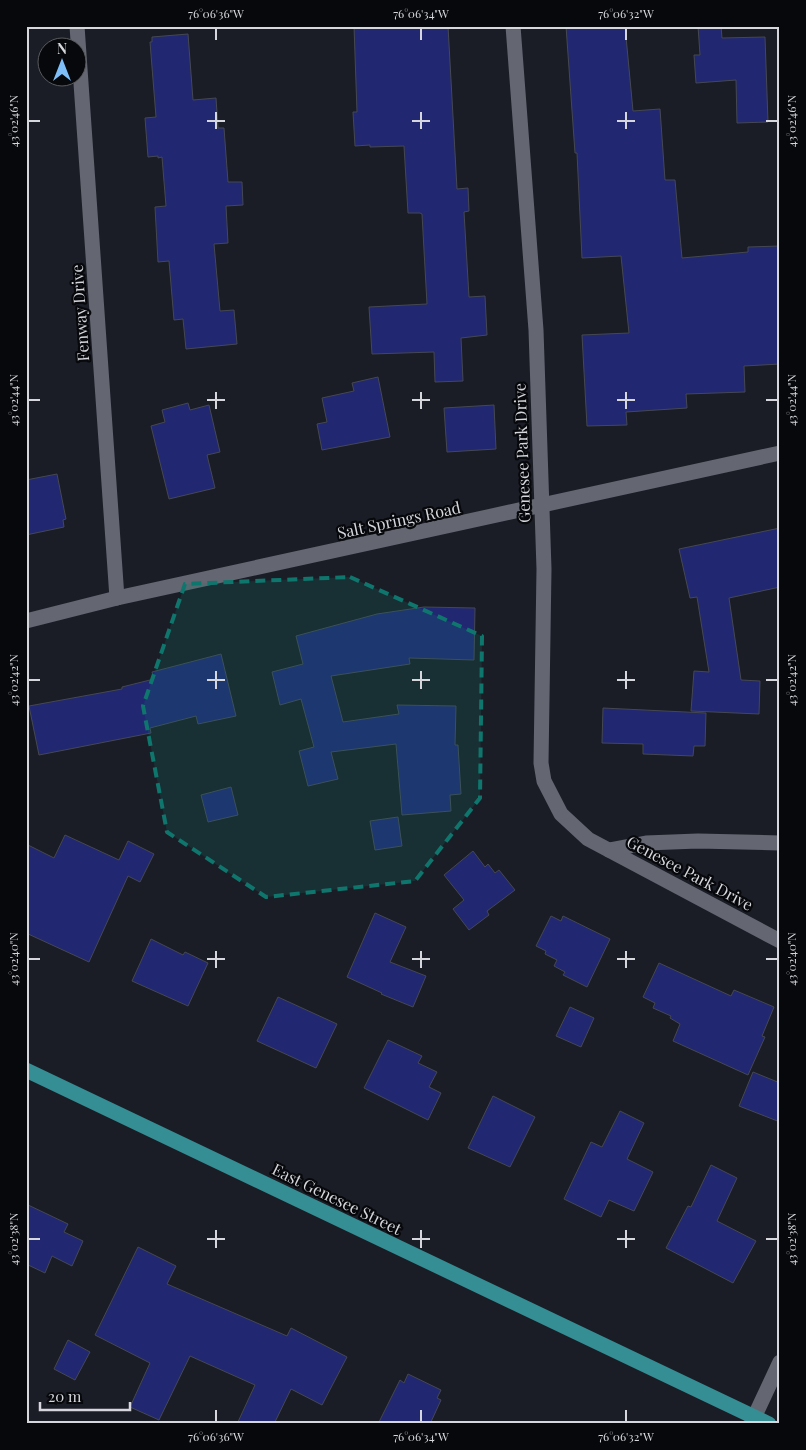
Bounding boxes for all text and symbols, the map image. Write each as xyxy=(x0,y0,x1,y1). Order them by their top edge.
text: 76°06'36"W xyxy=(188,5,244,21)
text: 76°06'34"W xyxy=(393,5,449,21)
text: 76°06'32"W xyxy=(598,5,654,21)
north arrow xyxy=(38,38,88,88)
text: N xyxy=(57,39,67,58)
text: 43°02'46"N xyxy=(5,94,21,147)
text: 43°02'46"N xyxy=(783,94,799,147)
street label: Fenway Drive xyxy=(66,264,93,362)
text: 43°02'44"N xyxy=(5,373,21,426)
text: 43°02'44"N xyxy=(783,373,799,426)
street label: Genesee Park Drive xyxy=(509,383,534,523)
street label: Salt Springs Road xyxy=(335,496,463,543)
text: 43°02'42"N xyxy=(5,653,21,706)
text: 43°02'42"N xyxy=(783,653,799,706)
street label: Genesee Park Drive xyxy=(623,830,757,915)
text: 43°02'40"N xyxy=(5,932,21,986)
text: 43°02'40"N xyxy=(783,932,799,986)
street label: East Genesee Street xyxy=(269,1158,406,1239)
text: 43°02'38"N xyxy=(5,1212,21,1266)
text: 43°02'38"N xyxy=(783,1212,799,1266)
scale bar xyxy=(40,1380,130,1412)
text: 20 m xyxy=(48,1386,82,1406)
text: 76°06'36"W xyxy=(188,1428,244,1444)
text: 76°06'34"W xyxy=(393,1428,449,1444)
text: 76°06'32"W xyxy=(598,1428,654,1444)

